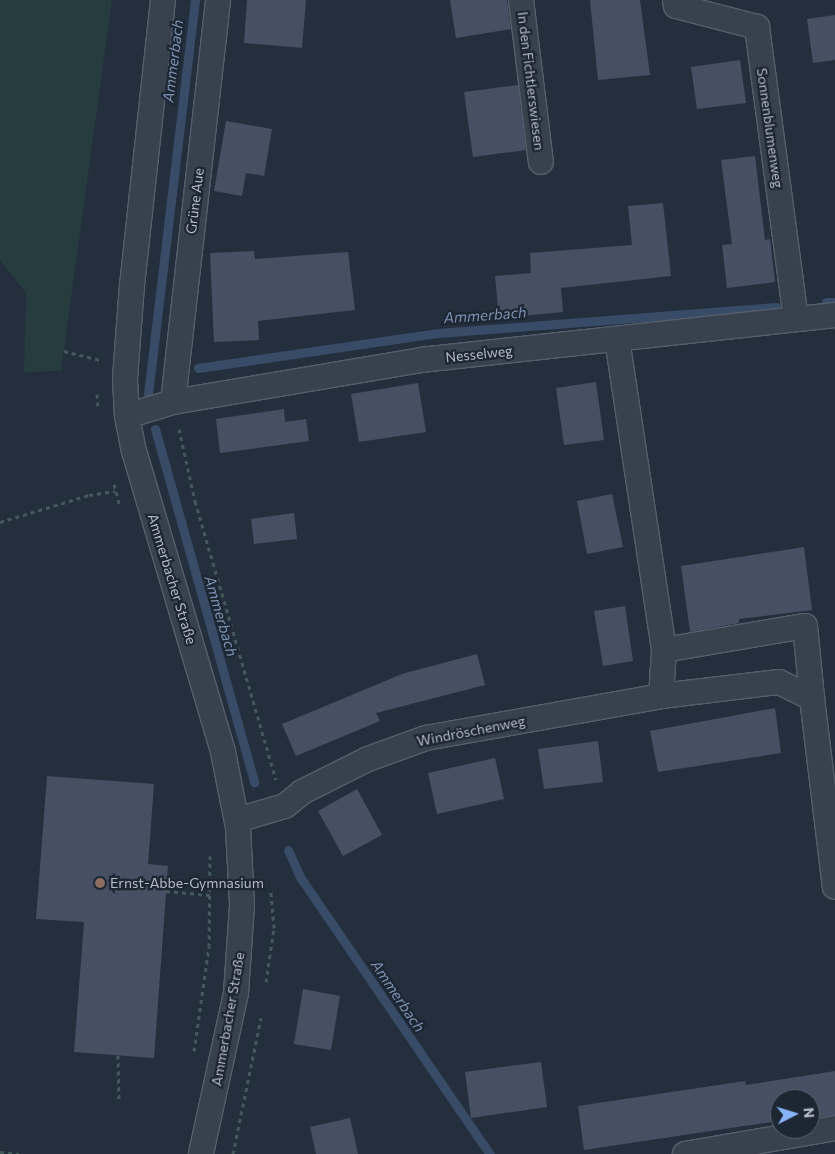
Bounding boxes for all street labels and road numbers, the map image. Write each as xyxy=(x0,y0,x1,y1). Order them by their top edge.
street label: In den Fichtlerswiesen xyxy=(514,11,548,151)
street label: Sonnenblumenweg xyxy=(753,67,787,189)
street label: Grüne Aue xyxy=(183,167,207,235)
street label: Nesselweg xyxy=(445,342,513,366)
street label: Ammerbacher Straße xyxy=(144,512,200,646)
street label: Windröschenweg xyxy=(415,712,527,750)
street label: Ammerbacher Straße xyxy=(208,951,248,1087)

